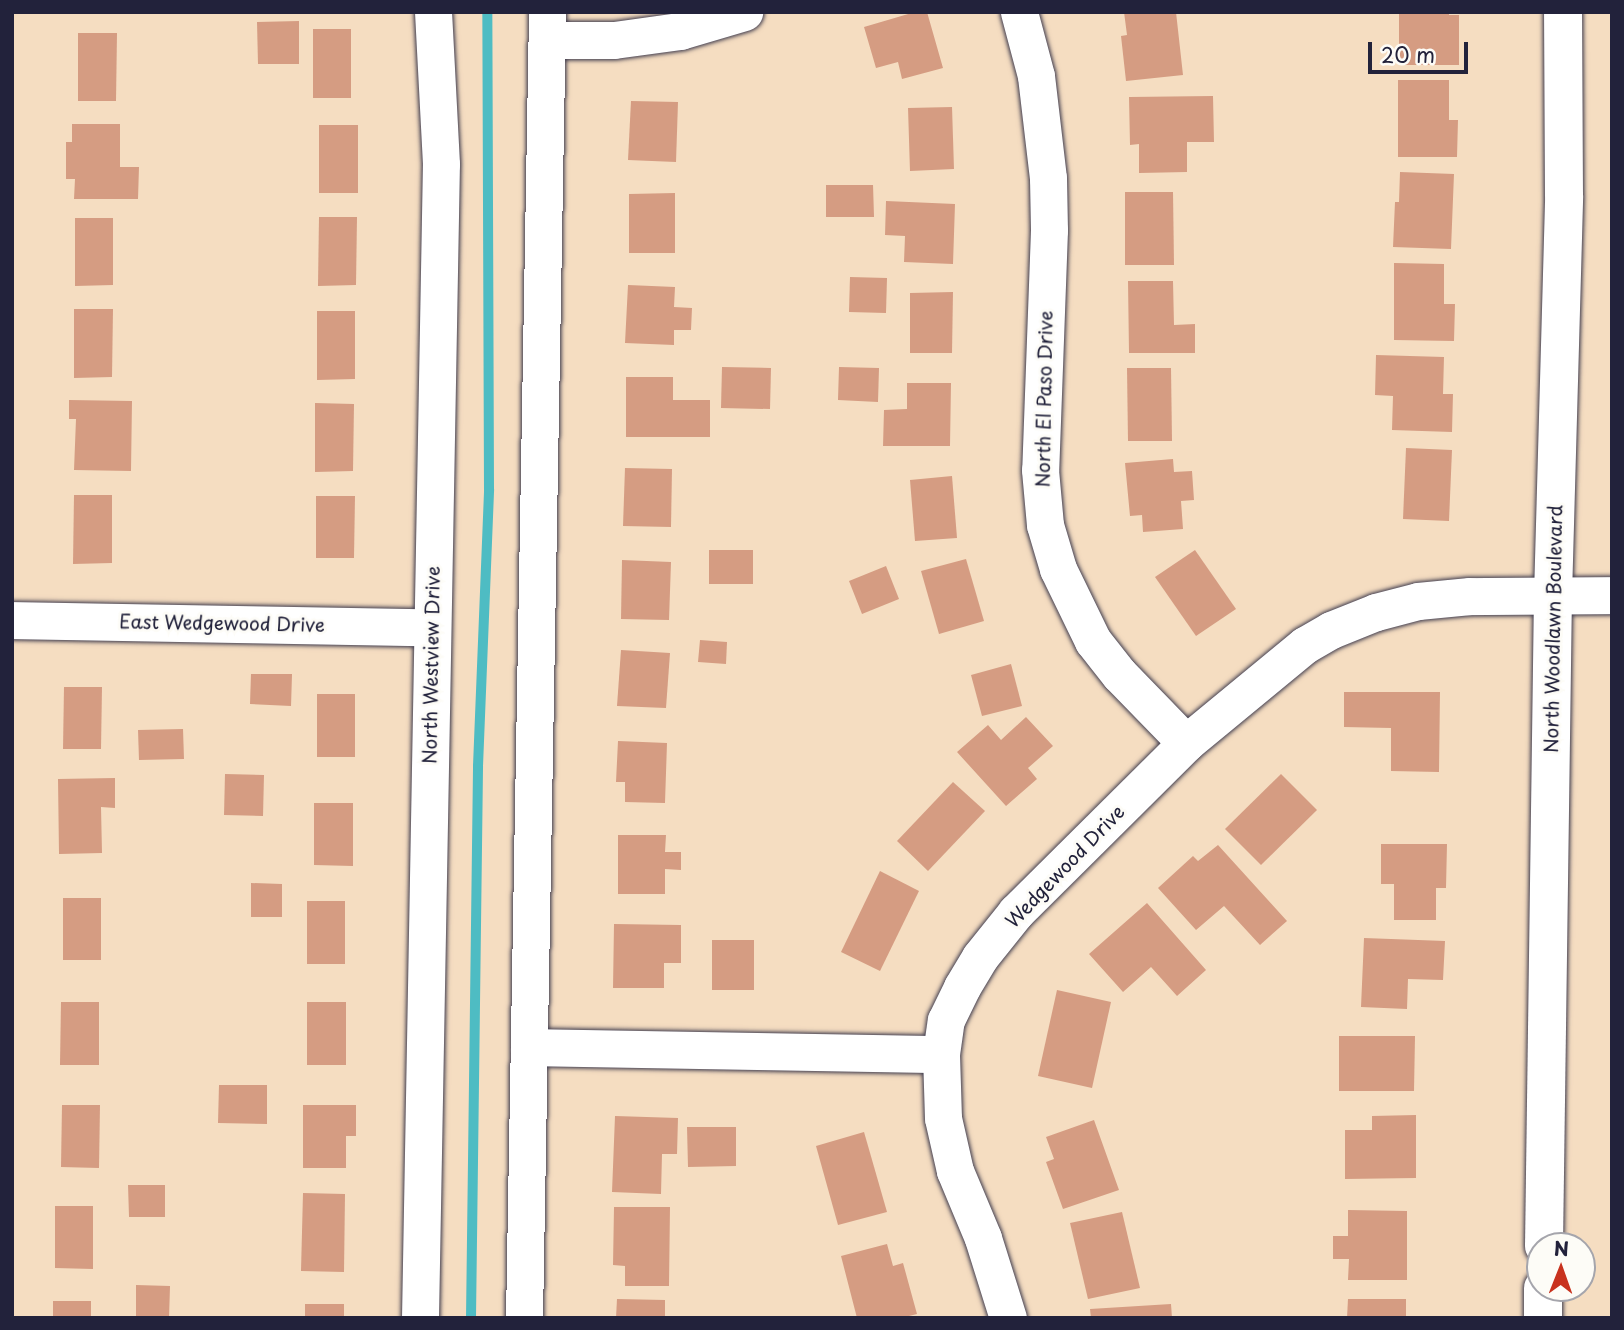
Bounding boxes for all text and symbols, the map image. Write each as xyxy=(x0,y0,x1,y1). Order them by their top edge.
scale bar xyxy=(1372,28,1472,72)
text: 20 m xyxy=(1381,38,1435,70)
street label: North El Paso Drive xyxy=(1031,309,1057,489)
street label: North Woodlawn Boulevard xyxy=(1539,504,1567,754)
street label: North Westview Drive xyxy=(418,566,444,764)
street label: East Wedgewood Drive xyxy=(118,610,326,636)
street label: Wedgewood Drive xyxy=(1000,800,1130,932)
north arrow xyxy=(1526,1232,1596,1302)
text: N xyxy=(1554,1234,1569,1262)

